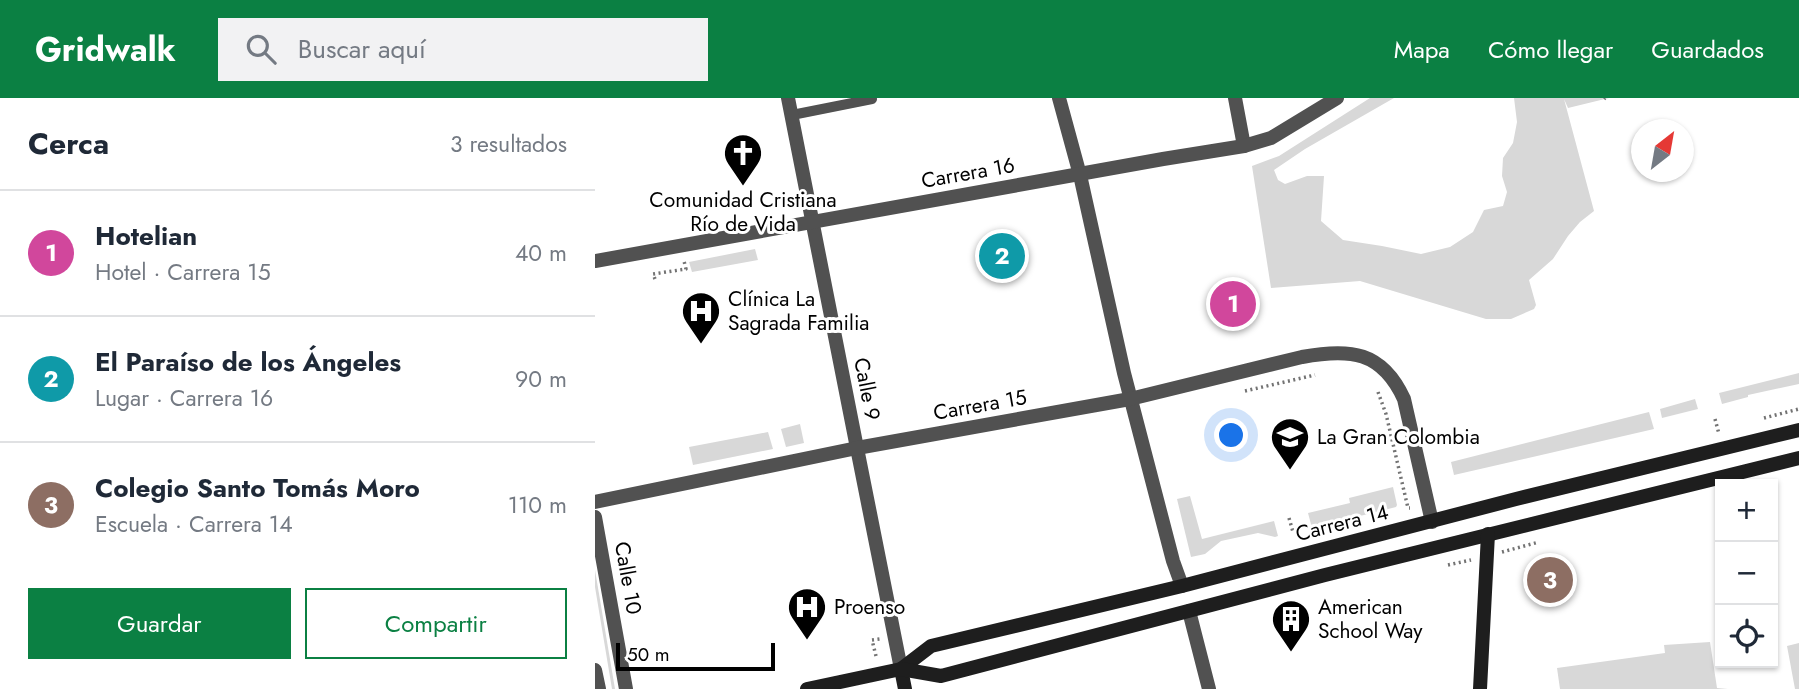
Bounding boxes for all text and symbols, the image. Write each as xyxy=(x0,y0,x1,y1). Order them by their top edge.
search box xyxy=(218,18,708,81)
text: Gridwalk xyxy=(35,26,176,73)
icon: search xyxy=(242,30,280,68)
text: Buscar aquí xyxy=(298,30,426,68)
text: Mapa xyxy=(1394,32,1450,67)
text: Cómo llegar xyxy=(1488,32,1613,67)
text: Guardados xyxy=(1651,32,1764,67)
north arrow xyxy=(1631,119,1694,182)
text: Cerca xyxy=(28,122,109,165)
text: 3 resultados xyxy=(450,127,567,161)
church icon: Comunidad Cristiana Río de Vida xyxy=(722,132,764,187)
street label: Carrera 16 xyxy=(919,150,1017,196)
place label: Comunidad Cristiana Río de Vida xyxy=(649,185,837,239)
text: Hotelian xyxy=(95,217,197,255)
pin: 2 xyxy=(979,230,1025,282)
text: 1 xyxy=(45,236,57,270)
text: 40 m xyxy=(515,236,567,270)
text: Hotel · Carrera 15 xyxy=(95,255,271,289)
pin: 1 xyxy=(1210,278,1256,330)
place label: Clínica La Sagrada Familia xyxy=(728,284,869,338)
hospital icon: Clínica La Sagrada Familia xyxy=(680,290,722,345)
text: El Paraíso de los Ángeles xyxy=(95,343,401,381)
street label: Calle 9 xyxy=(846,355,888,423)
text: 2 xyxy=(43,362,59,396)
text: 90 m xyxy=(515,362,567,396)
text: Lugar · Carrera 16 xyxy=(95,381,273,415)
street label: Carrera 15 xyxy=(931,382,1029,428)
school or university icon: La Gran Colombia xyxy=(1269,416,1311,471)
your location xyxy=(1214,418,1248,452)
place label: La Gran Colombia xyxy=(1317,422,1480,452)
text: Colegio Santo Tomás Moro xyxy=(95,469,420,507)
map controls xyxy=(1715,479,1778,668)
button: + xyxy=(1715,479,1778,542)
text: 3 xyxy=(44,488,58,522)
text: 110 m xyxy=(508,488,567,522)
street label: Carrera 14 xyxy=(1292,497,1392,549)
text: Escuela · Carrera 14 xyxy=(95,507,293,541)
street label: Calle 10 xyxy=(607,539,649,617)
button: − xyxy=(1715,542,1778,605)
pin: 3 xyxy=(1527,554,1573,606)
hospital icon: Proenso xyxy=(786,586,828,641)
button: Guardar xyxy=(28,588,291,659)
button: Compartir xyxy=(305,588,567,659)
place label: Proenso xyxy=(834,592,905,622)
place label: American School Way xyxy=(1318,592,1423,646)
building icon: American School Way xyxy=(1270,598,1312,653)
button: locate xyxy=(1715,605,1778,668)
scale bar xyxy=(616,640,775,672)
text: 50 m xyxy=(627,641,670,668)

